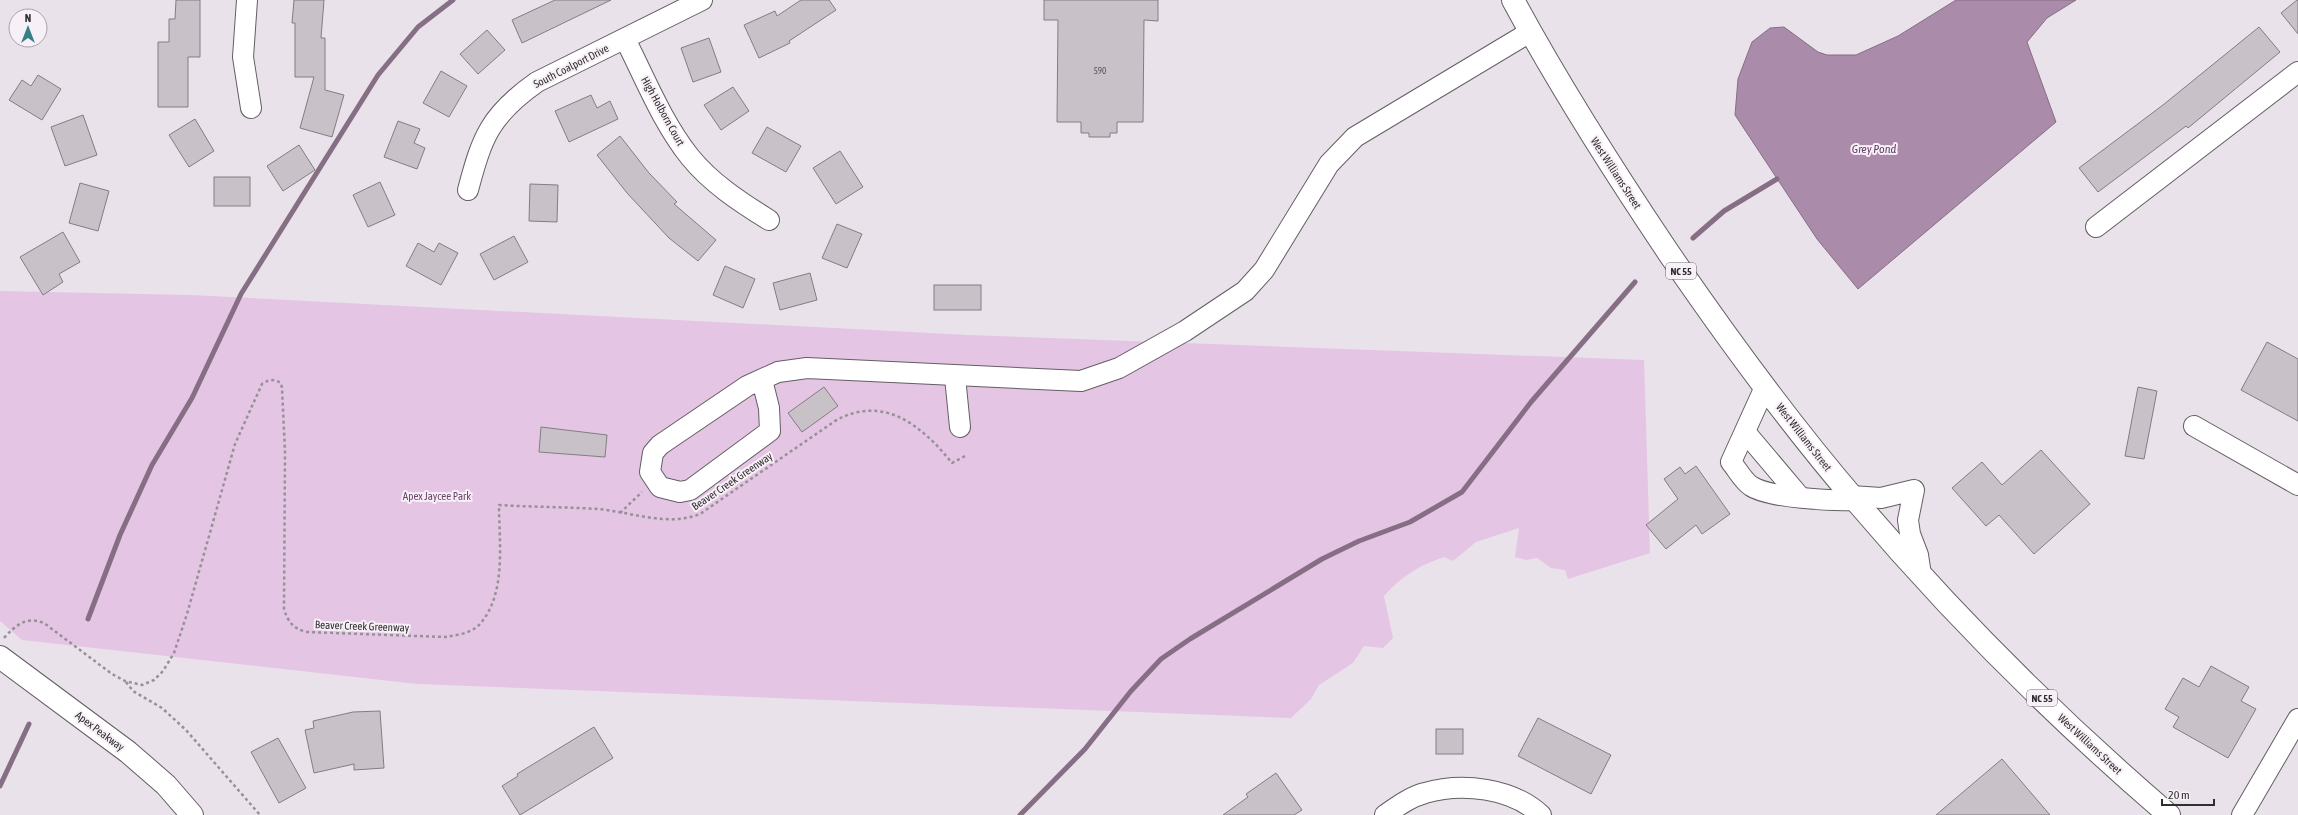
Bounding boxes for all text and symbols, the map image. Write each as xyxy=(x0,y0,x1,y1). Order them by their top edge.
north arrow xyxy=(8,8,48,48)
text: N xyxy=(25,12,31,24)
street label: South Coalport Drive xyxy=(531,42,611,90)
house number: 590 xyxy=(1094,66,1106,76)
street label: High Holborn Court xyxy=(639,74,687,148)
street label: West Williams Street xyxy=(1588,135,1644,211)
water label: Grey Pond xyxy=(1852,142,1896,156)
road number: NC 55 xyxy=(1666,263,1696,279)
street label: West Williams Street xyxy=(1774,401,1834,473)
street label: Beaver Creek Greenway xyxy=(690,449,775,512)
park label: Apex Jaycee Park xyxy=(403,490,471,502)
street label: Beaver Creek Greenway xyxy=(315,618,410,634)
road number: NC 55 xyxy=(2027,690,2057,706)
street label: Apex Peakway xyxy=(73,709,127,753)
street label: West Williams Street xyxy=(2056,711,2124,777)
scale bar xyxy=(2162,781,2214,807)
text: 20 m xyxy=(2168,788,2190,802)

